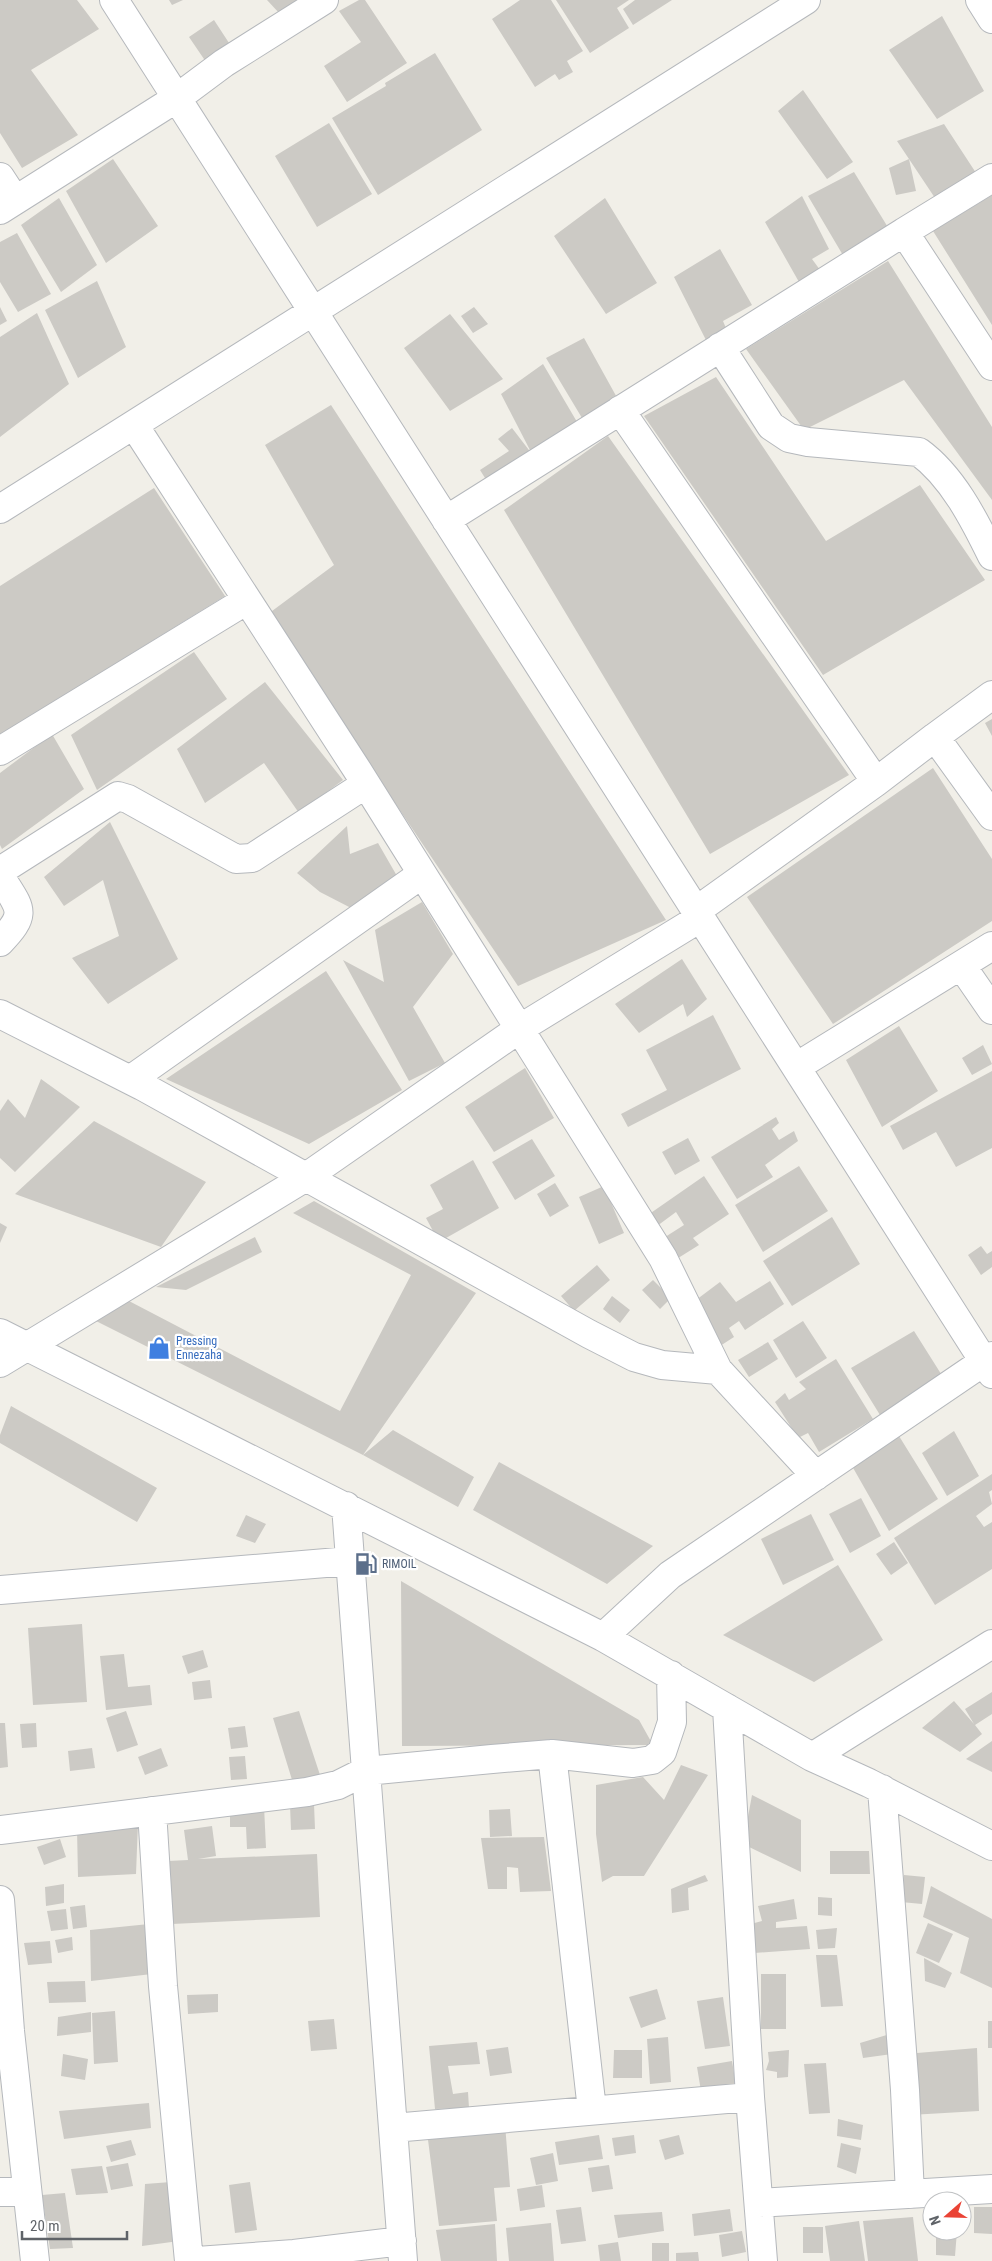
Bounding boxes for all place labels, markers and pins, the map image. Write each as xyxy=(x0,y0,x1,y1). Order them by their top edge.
place label: Pressing Ennezaha xyxy=(176,1334,222,1362)
shop icon: Pressing Ennezaha xyxy=(146,1335,172,1361)
fuel station icon: RIMOIL xyxy=(353,1551,379,1577)
place label: RIMOIL xyxy=(382,1557,417,1571)

